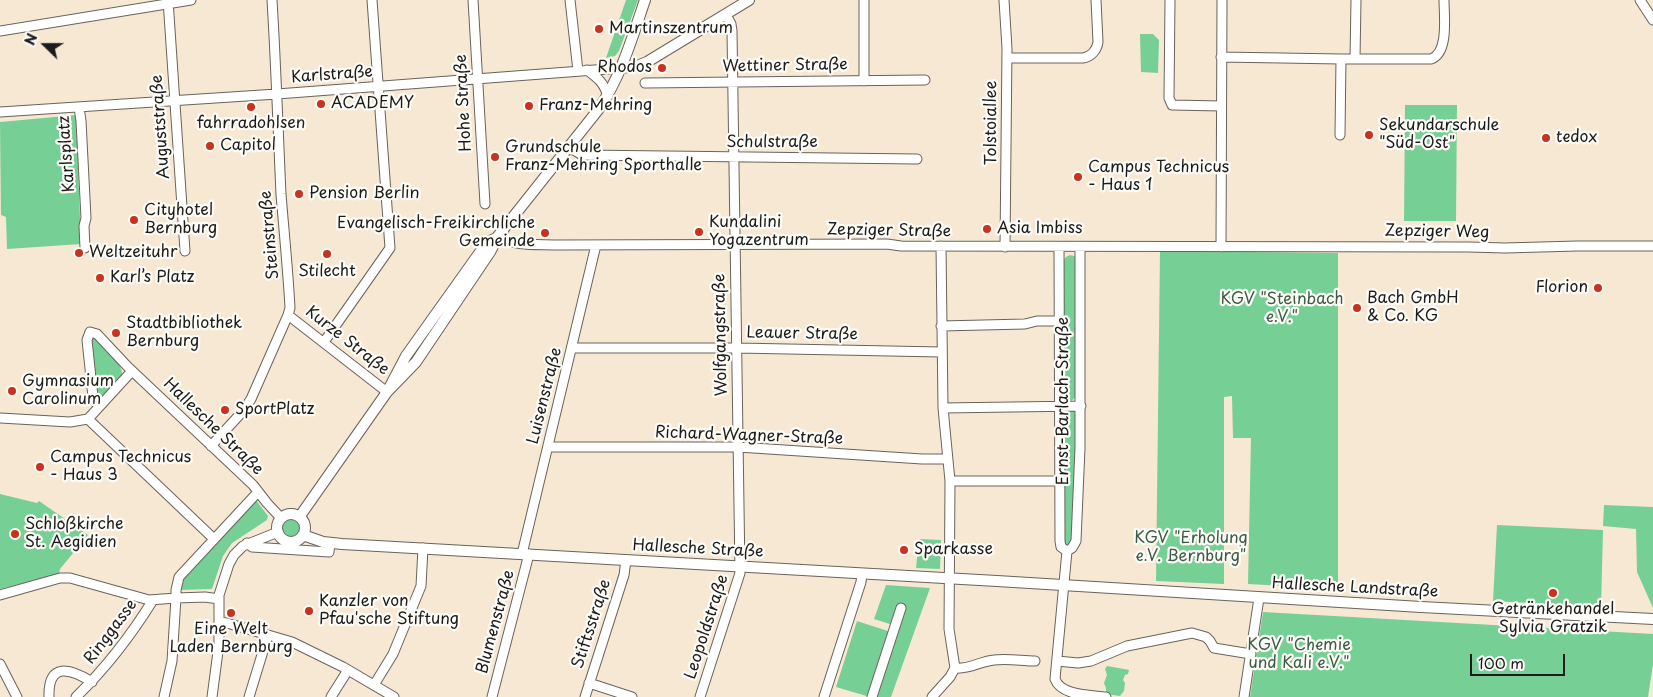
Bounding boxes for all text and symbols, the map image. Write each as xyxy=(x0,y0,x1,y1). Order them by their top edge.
place label: Martinszentrum xyxy=(609,19,733,39)
north arrow xyxy=(20,20,70,70)
marker: Martinszentrum xyxy=(593,23,605,35)
text: N xyxy=(19,30,42,48)
street label: Hohe Straße xyxy=(452,54,476,152)
street label: Wettiner Straße xyxy=(722,55,848,77)
place label: Rhodos xyxy=(597,58,652,78)
marker: Rhodos xyxy=(656,62,668,74)
street label: Karlstraße xyxy=(291,63,373,87)
street label: Auguststraße xyxy=(148,74,174,180)
street label: Tolstoiallee xyxy=(982,81,1002,165)
place label: ACADEMY xyxy=(331,94,414,114)
place label: Franz-Mehring xyxy=(539,96,652,116)
marker: ACADEMY xyxy=(315,98,327,110)
marker: Franz-Mehring xyxy=(523,100,535,112)
marker: fahrradohlsen xyxy=(245,101,257,113)
place label: fahrradohlsen xyxy=(197,114,305,134)
street label: Karlsplatz xyxy=(55,115,79,193)
place label: Sekundarschule "Süd-Ost" xyxy=(1379,116,1499,154)
place label: tedox xyxy=(1556,128,1597,148)
marker: Sekundarschule "Süd-Ost" xyxy=(1363,129,1375,141)
marker: tedox xyxy=(1540,132,1552,144)
street label: Schulstraße xyxy=(726,133,818,153)
place label: Capitol xyxy=(220,136,276,156)
place label: Grundschule Franz-Mehring Sporthalle xyxy=(505,138,702,176)
marker: Capitol xyxy=(204,140,216,152)
marker: Grundschule Franz-Mehring Sporthalle xyxy=(489,151,501,163)
place label: Campus Technicus - Haus 1 xyxy=(1088,158,1229,196)
marker: Campus Technicus - Haus 1 xyxy=(1072,171,1084,183)
place label: Pension Berlin xyxy=(309,184,420,204)
marker: Pension Berlin xyxy=(293,188,305,200)
street label: Steinstraße xyxy=(257,190,283,280)
place label: Cityhotel Bernburg xyxy=(144,201,217,239)
place label: Kundalini Yogazentrum xyxy=(709,213,809,251)
marker: Cityhotel Bernburg xyxy=(128,214,140,226)
place label: Evangelisch-Freikirchliche Gemeinde xyxy=(337,214,535,252)
place label: Asia Imbiss xyxy=(997,219,1083,239)
street label: Zepziger Straße xyxy=(827,220,951,242)
street label: Zepziger Weg xyxy=(1384,221,1490,243)
marker: Asia Imbiss xyxy=(981,223,993,235)
marker: Kundalini Yogazentrum xyxy=(693,226,705,238)
marker: Evangelisch-Freikirchliche Gemeinde xyxy=(539,227,551,239)
place label: Weltzeituhr xyxy=(89,243,177,263)
marker: Weltzeituhr xyxy=(73,247,85,259)
marker: Stilecht xyxy=(321,248,333,260)
place label: Stilecht xyxy=(298,262,356,282)
place label: Karl’s Platz xyxy=(110,268,194,288)
marker: Karl’s Platz xyxy=(94,272,106,284)
street label: Wolfgangstraße xyxy=(710,273,732,397)
place label: Florion xyxy=(1535,278,1588,298)
marker: Florion xyxy=(1592,282,1604,294)
place label: Bach GmbH & Co. KG xyxy=(1367,289,1459,327)
park label: KGV "Steinbach e.V." xyxy=(1220,290,1344,328)
street label: Kurze Straße xyxy=(301,302,393,380)
marker: Bach GmbH & Co. KG xyxy=(1351,302,1363,314)
place label: Stadtbibliothek Bernburg xyxy=(126,314,242,352)
street label: Ernst-Barlach-Straße xyxy=(1054,317,1074,485)
street label: Leauer Straße xyxy=(746,323,858,345)
marker: Stadtbibliothek Bernburg xyxy=(110,327,122,339)
street label: Luisenstraße xyxy=(524,346,566,446)
place label: Gymnasium Carolinum xyxy=(22,372,114,410)
street label: Hallesche Straße xyxy=(159,375,267,479)
marker: Gymnasium Carolinum xyxy=(6,385,18,397)
place label: SportPlatz xyxy=(235,400,314,420)
marker: SportPlatz xyxy=(219,404,231,416)
street label: Richard-Wagner-Straße xyxy=(655,423,843,449)
place label: Campus Technicus - Haus 3 xyxy=(50,448,191,486)
marker: Campus Technicus - Haus 3 xyxy=(34,461,46,473)
place label: Schloßkirche St. Aegidien xyxy=(25,515,124,553)
marker: Schloßkirche St. Aegidien xyxy=(9,528,21,540)
park label: KGV "Erholung e.V. Bernburg" xyxy=(1134,529,1248,567)
street label: Hallesche Straße xyxy=(632,536,764,562)
place label: Sparkasse xyxy=(914,540,993,560)
marker: Sparkasse xyxy=(898,544,910,556)
street label: Blumenstraße xyxy=(473,568,519,676)
street label: Leopoldstraße xyxy=(681,572,733,682)
street label: Hallesche Landstraße xyxy=(1271,574,1439,602)
street label: Stiftsstraße xyxy=(569,577,615,671)
marker: Getränkehandel Sylvia Gratzik xyxy=(1547,587,1559,599)
place label: Kanzler von Pfau'sche Stiftung xyxy=(319,592,459,630)
street label: Ringgasse xyxy=(80,596,142,668)
place label: Getränkehandel Sylvia Gratzik xyxy=(1492,600,1614,638)
marker: Kanzler von Pfau'sche Stiftung xyxy=(303,605,315,617)
marker: Eine Welt Laden Bernburg xyxy=(225,607,237,619)
place label: Eine Welt Laden Bernburg xyxy=(169,620,293,658)
park label: KGV "Chemie und Kali e.V." xyxy=(1247,636,1351,674)
scale bar xyxy=(1473,644,1568,676)
text: 100 m xyxy=(1478,651,1524,674)

